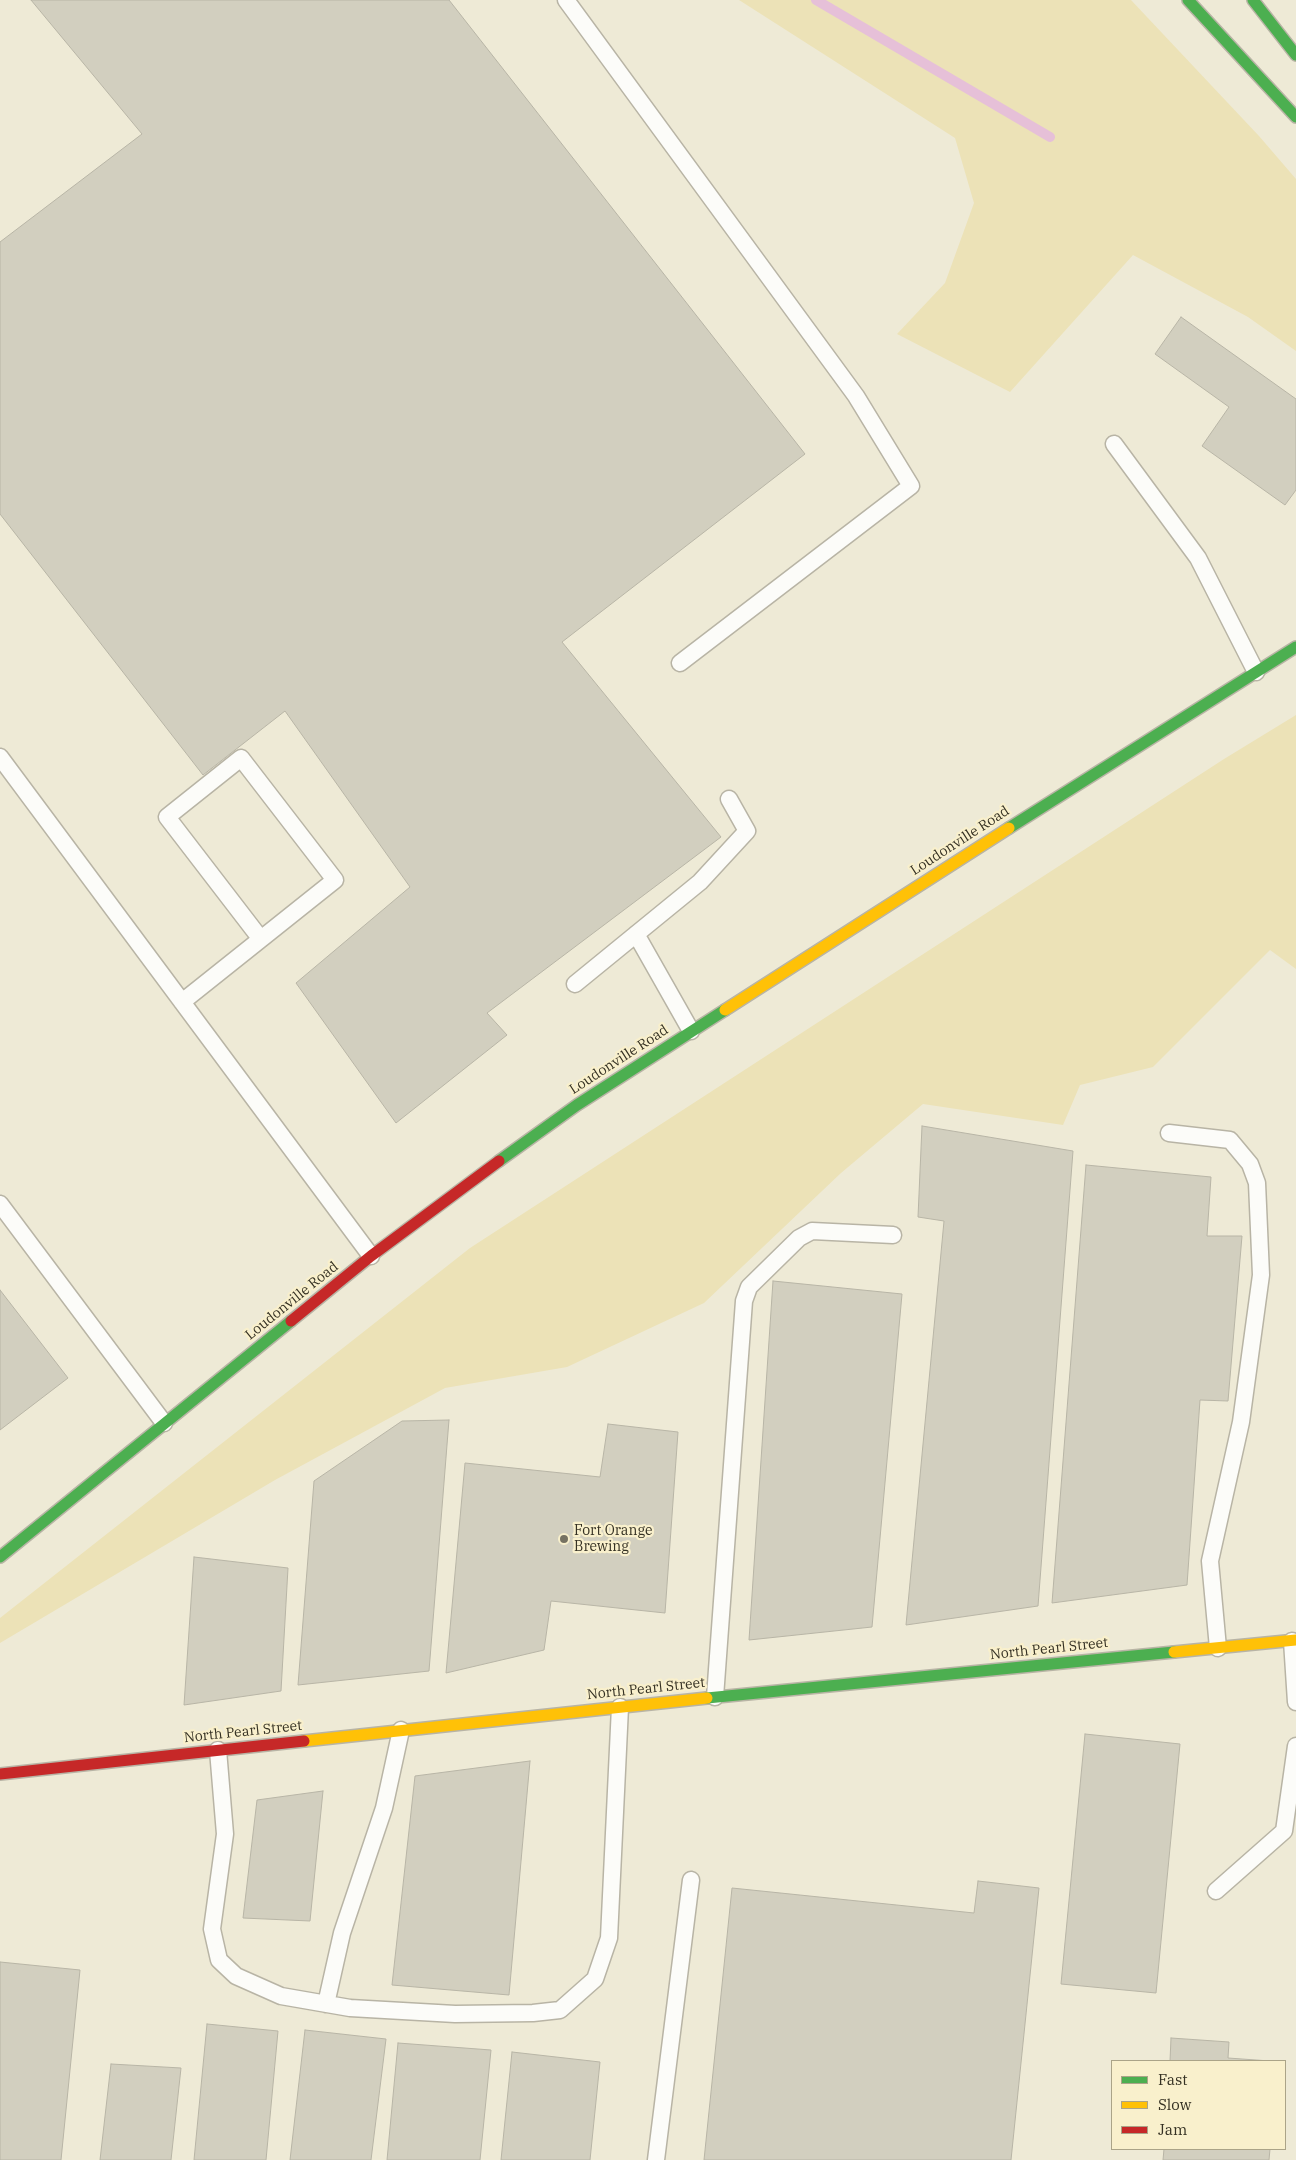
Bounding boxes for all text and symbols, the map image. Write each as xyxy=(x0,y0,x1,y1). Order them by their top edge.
street label: Loudonville Road xyxy=(907,803,1013,879)
street label: Loudonville Road xyxy=(566,1022,672,1098)
street label: Loudonville Road xyxy=(242,1258,342,1344)
place label: Fort Orange Brewing xyxy=(574,1523,652,1555)
marker: Fort Orange Brewing xyxy=(558,1533,570,1545)
street label: North Pearl Street xyxy=(989,1634,1109,1664)
street label: North Pearl Street xyxy=(586,1674,706,1704)
street label: North Pearl Street xyxy=(183,1717,303,1747)
legend xyxy=(1111,2060,1286,2150)
text: Fast xyxy=(1158,2070,1188,2089)
text: Slow xyxy=(1158,2095,1191,2114)
text: Jam xyxy=(1158,2120,1187,2139)

